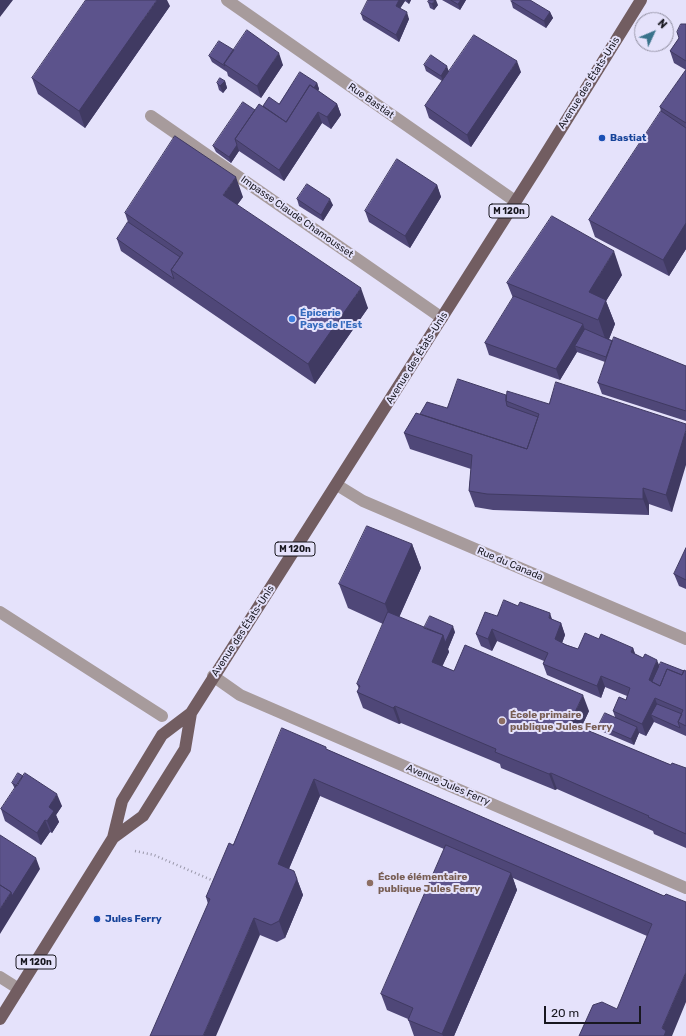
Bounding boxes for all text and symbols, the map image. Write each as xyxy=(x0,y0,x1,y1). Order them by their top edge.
north arrow xyxy=(634,12,674,52)
text: N xyxy=(655,17,670,31)
street label: Avenue des États-Unis xyxy=(556,35,622,131)
street label: Rue Bastiat xyxy=(346,81,396,121)
place label: Bastiat xyxy=(610,132,647,144)
marker: Bastiat xyxy=(597,133,607,143)
street label: Impasse Claude Chamousset xyxy=(238,173,356,261)
road number: M 120n xyxy=(489,204,529,218)
place label: Épicerie Pays de l'Est xyxy=(300,307,362,330)
street label: Avenue des États-Unis xyxy=(384,310,450,406)
marker: Épicerie Pays de l'Est xyxy=(287,314,297,324)
road number: M 120n xyxy=(275,542,315,556)
street label: Rue du Canada xyxy=(475,545,545,583)
street label: Avenue des États-Unis xyxy=(209,583,277,679)
place label: École primaire publique Jules Ferry xyxy=(510,709,612,732)
marker: École primaire publique Jules Ferry xyxy=(497,716,507,726)
street label: Avenue Jules Ferry xyxy=(404,762,492,808)
place label: École élémentaire publique Jules Ferry xyxy=(378,871,480,894)
marker: École élémentaire publique Jules Ferry xyxy=(365,878,375,888)
place label: Jules Ferry xyxy=(105,913,162,925)
marker: Jules Ferry xyxy=(92,914,102,924)
road number: M 120n xyxy=(16,955,56,969)
scale bar xyxy=(546,998,643,1024)
text: 20 m xyxy=(551,1006,579,1020)

